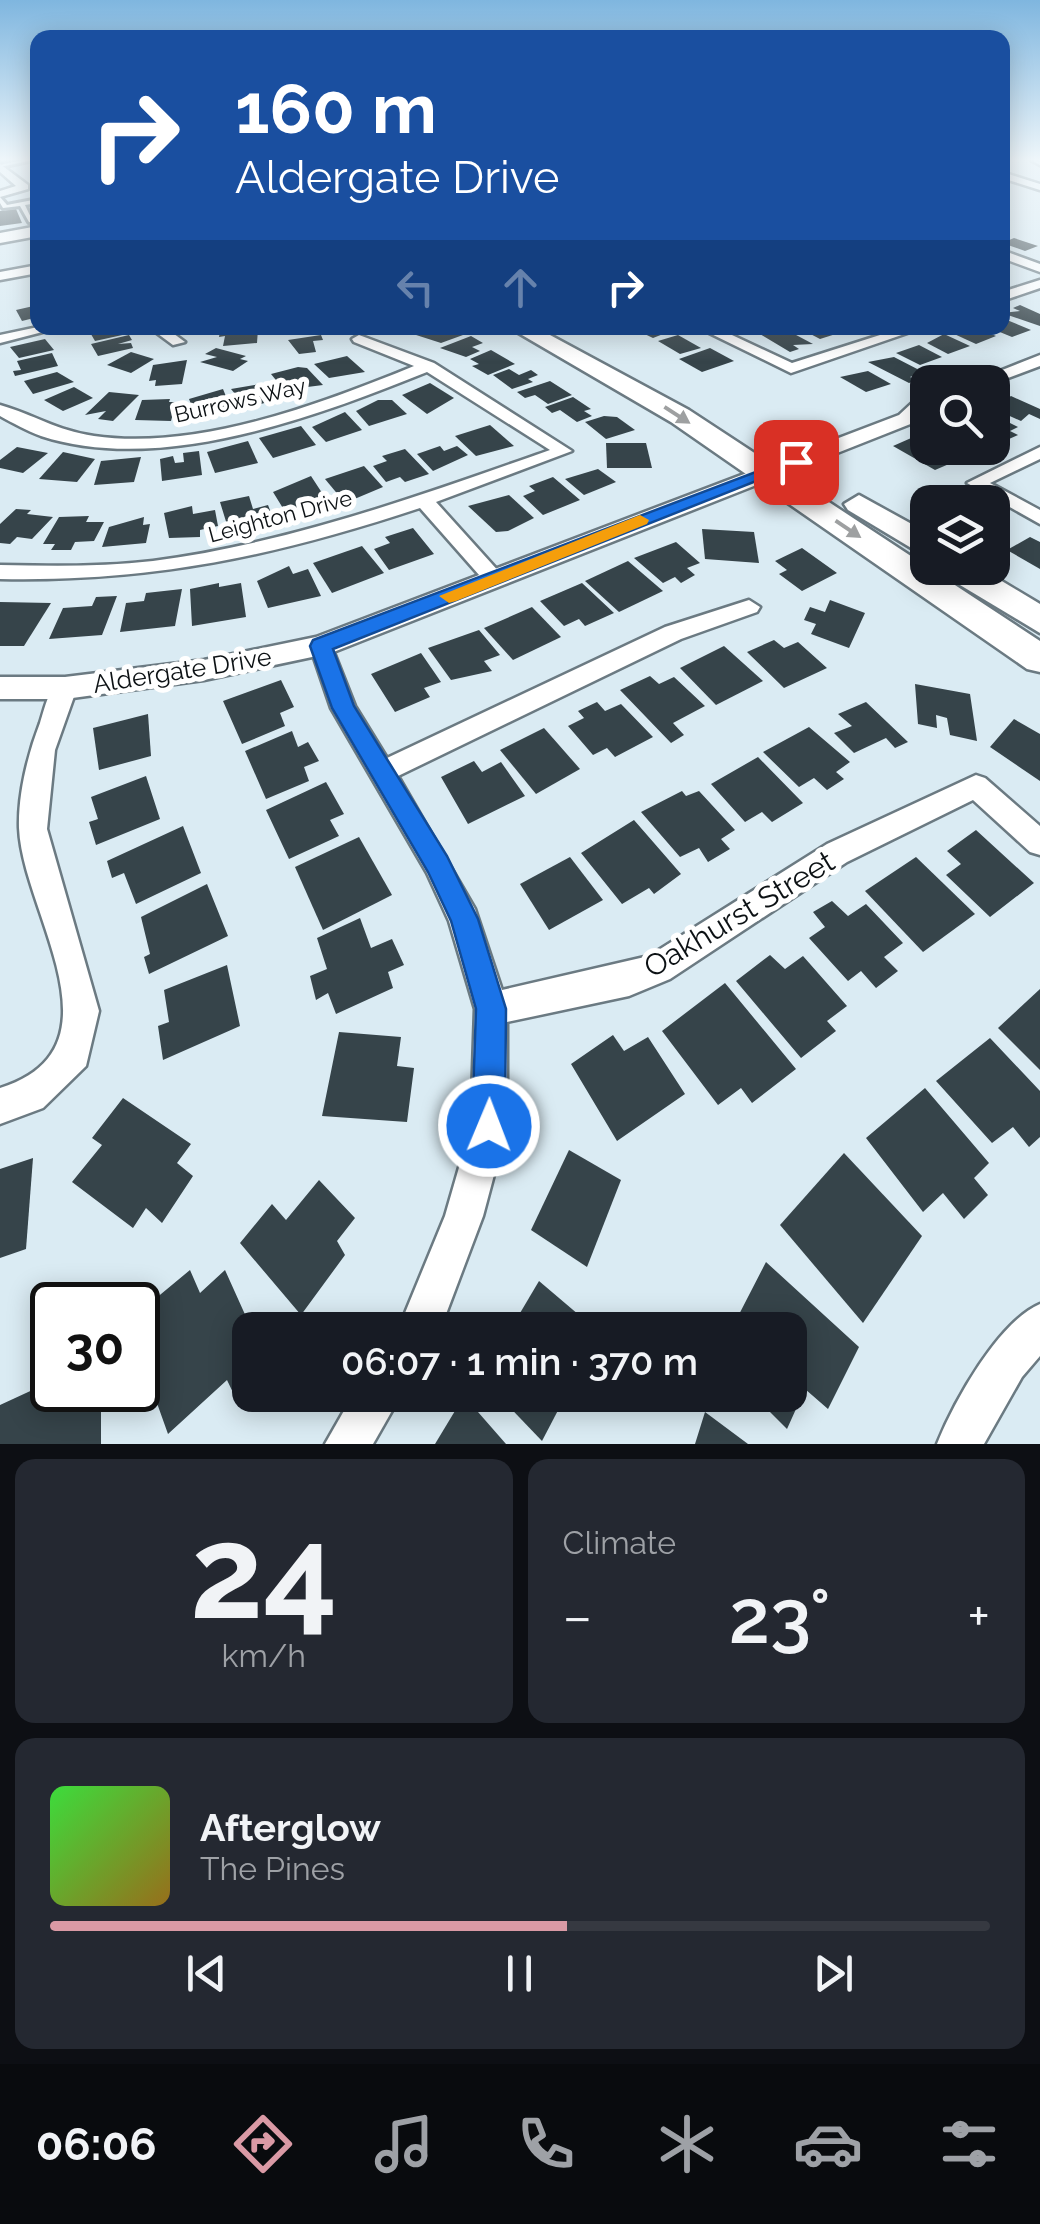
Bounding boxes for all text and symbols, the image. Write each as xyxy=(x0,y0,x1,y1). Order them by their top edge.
text: 160 m xyxy=(235,67,437,149)
icon: right xyxy=(70,70,200,200)
text: Aldergate Drive xyxy=(235,151,559,204)
icon: left xyxy=(388,260,443,315)
icon: ahead xyxy=(493,260,548,315)
icon: right xyxy=(598,260,653,315)
map controls xyxy=(910,365,1010,585)
button: search xyxy=(910,365,1010,465)
street label: Burrows Way xyxy=(172,372,308,428)
one-way arrow xyxy=(664,405,691,423)
pin xyxy=(754,420,839,505)
icon: arrive xyxy=(769,435,824,490)
street label: Leighton Drive xyxy=(205,484,355,548)
button: layers xyxy=(910,485,1010,585)
one-way arrow xyxy=(834,519,861,538)
street label: Aldergate Drive xyxy=(91,641,273,699)
street label: Oakhurst Street xyxy=(637,843,841,985)
position arrow xyxy=(437,1074,541,1178)
speed limit sign: 30 xyxy=(30,1282,160,1412)
text: 06:07 · 1 min · 370 m xyxy=(341,1339,698,1384)
text: 24 xyxy=(190,1496,338,1648)
text: Climate xyxy=(563,1524,676,1561)
text: 23° xyxy=(729,1572,831,1661)
text: − xyxy=(563,1584,592,1649)
text: + xyxy=(967,1584,990,1649)
text: km/h xyxy=(222,1637,306,1674)
text: Afterglow xyxy=(200,1805,381,1850)
text: The Pines xyxy=(200,1850,345,1887)
icon: previous xyxy=(179,1946,234,2001)
icon: pause xyxy=(492,1946,547,2001)
icon: next xyxy=(806,1946,861,2001)
icon: directions xyxy=(228,2109,298,2179)
icon: music xyxy=(369,2109,439,2179)
icon: phone xyxy=(511,2109,581,2179)
icon: climate xyxy=(652,2109,722,2179)
icon: car xyxy=(793,2109,863,2179)
icon: filters xyxy=(934,2109,1004,2179)
text: 06:06 xyxy=(36,2118,157,2171)

